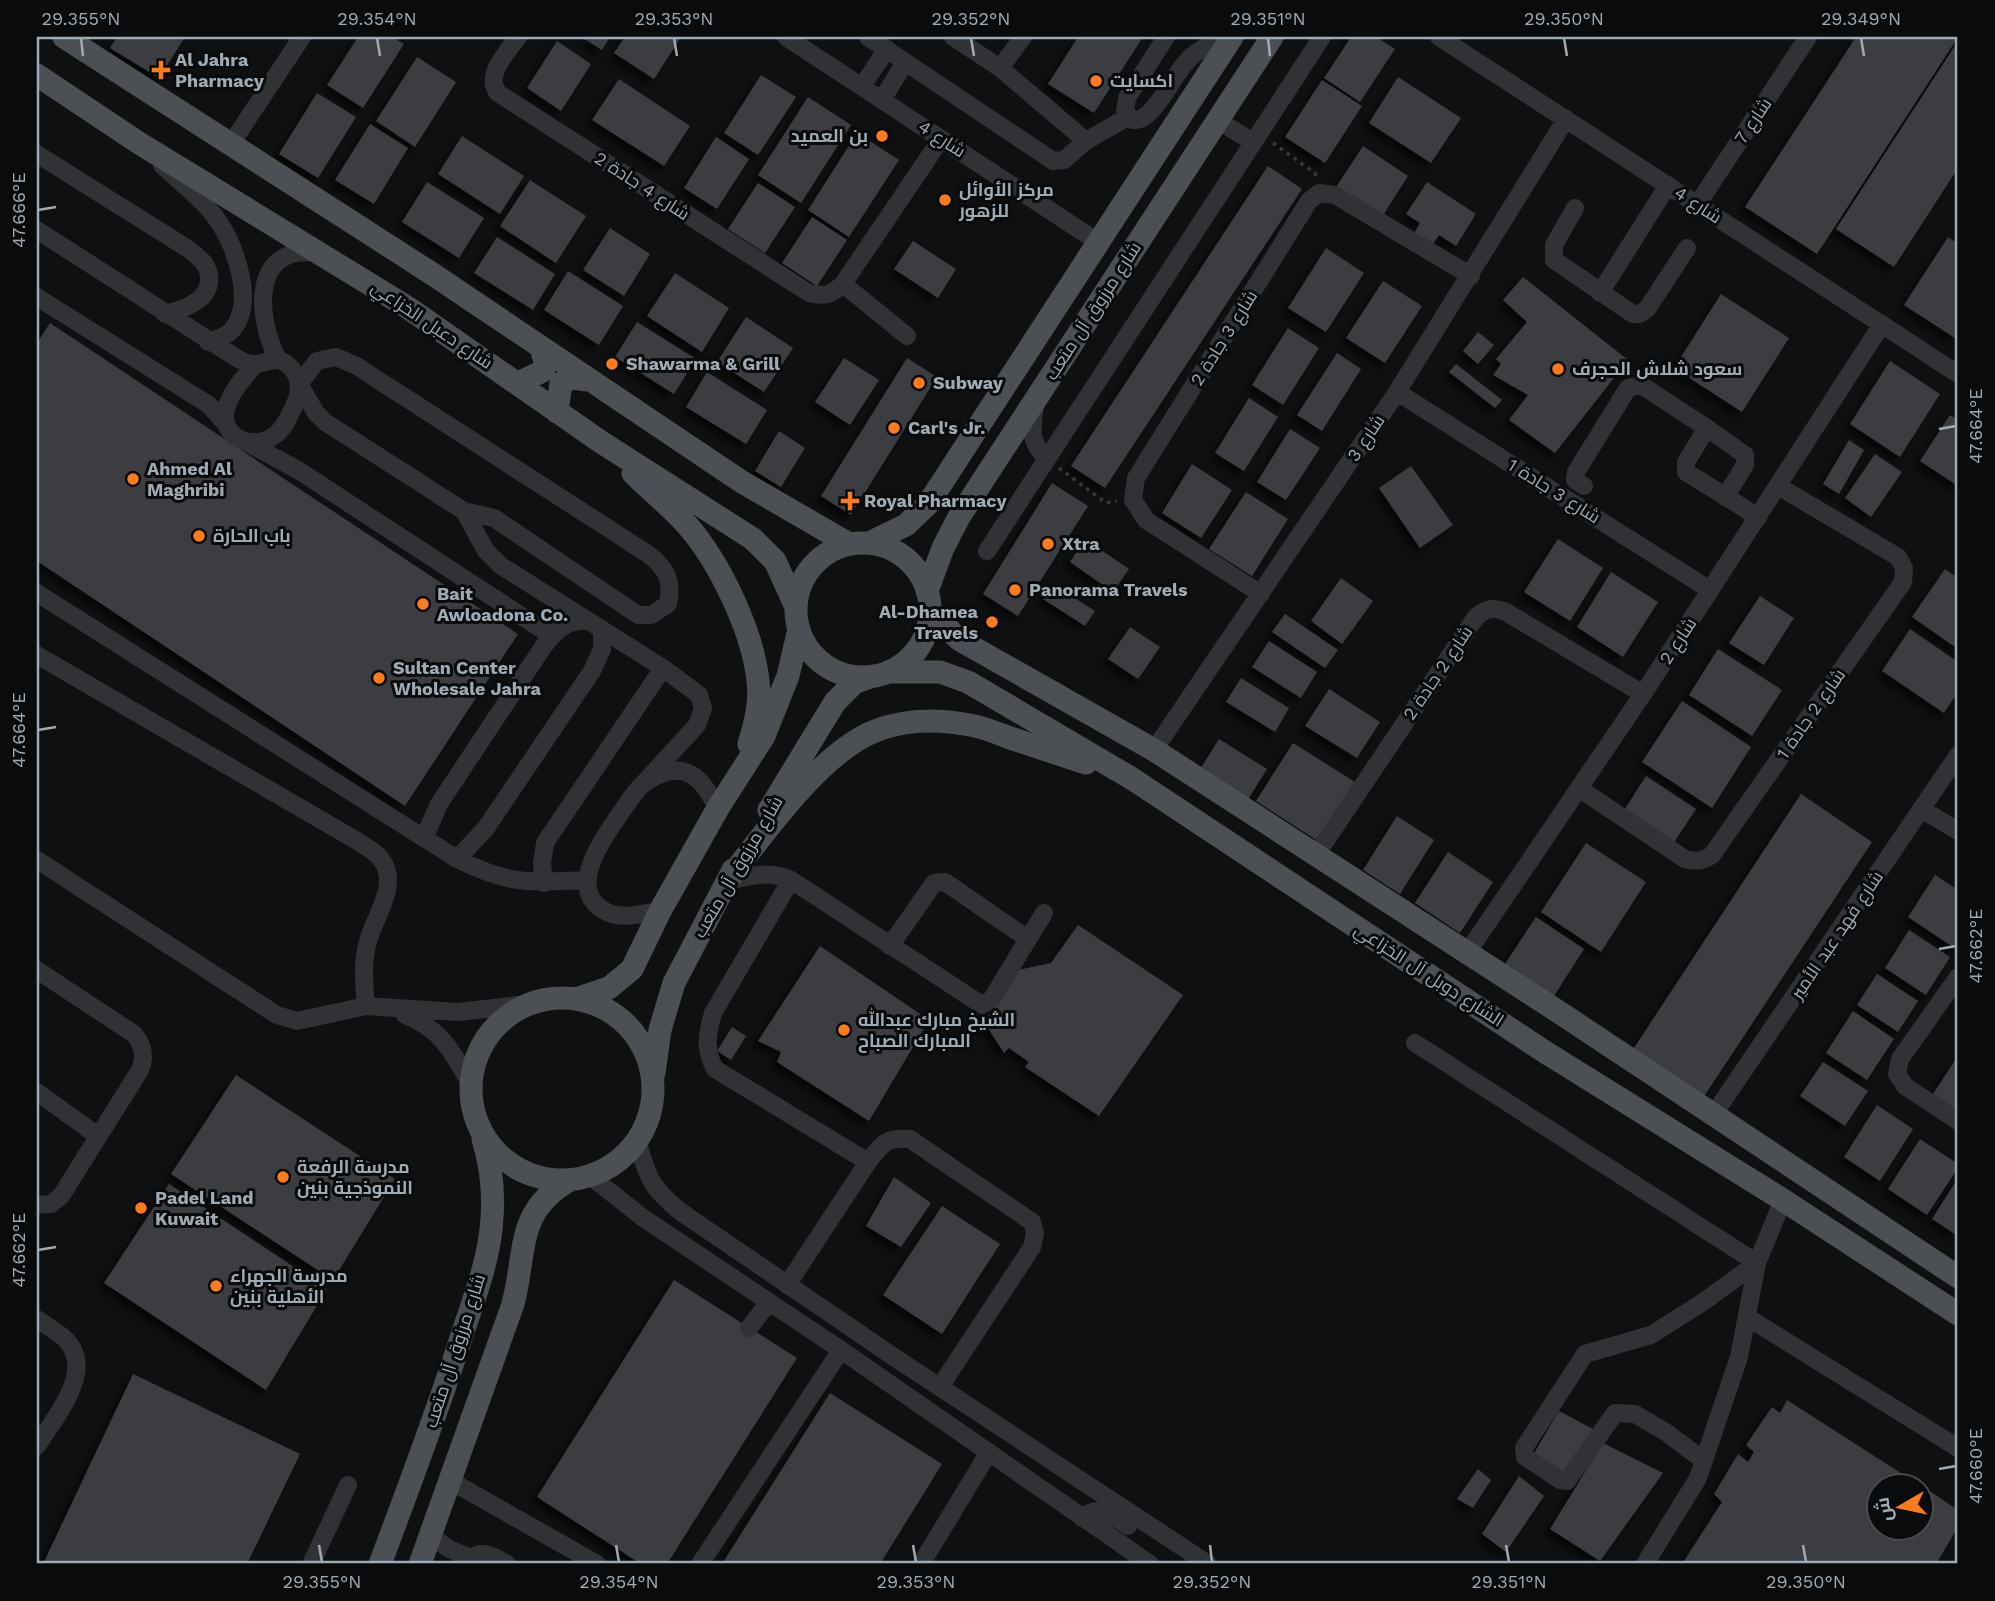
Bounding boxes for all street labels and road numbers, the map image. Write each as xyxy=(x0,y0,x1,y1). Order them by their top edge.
street label: شارع 7 xyxy=(1730,94,1777,149)
street label: شارع 4 xyxy=(914,116,970,163)
street label: شارع 4 جادة 2 xyxy=(590,147,694,226)
street label: شارع 4 xyxy=(1670,182,1726,229)
street label: شارع مرزوق آل متعب xyxy=(1040,238,1147,385)
street label: شارع دعبل الخزاعي xyxy=(365,276,497,376)
street label: شارع 3 جادة 2 xyxy=(1186,286,1263,390)
street label: شارع 3 xyxy=(1342,410,1390,466)
street label: شارع 3 جادة 1 xyxy=(1503,454,1604,529)
street label: شارع 2 xyxy=(1655,613,1702,669)
street label: شارع 2 جادة 2 xyxy=(1398,622,1478,725)
street label: شارع 2 جادة 1 xyxy=(1772,665,1851,764)
street label: شارع مرزوق آل متعب xyxy=(688,792,788,942)
street label: شارع فهد عبد الأمير xyxy=(1785,867,1889,1005)
street label: الشارع دوبل آل الخزاعي xyxy=(1348,918,1508,1034)
street label: شارع مرزوق آل متعب xyxy=(420,1271,491,1431)

